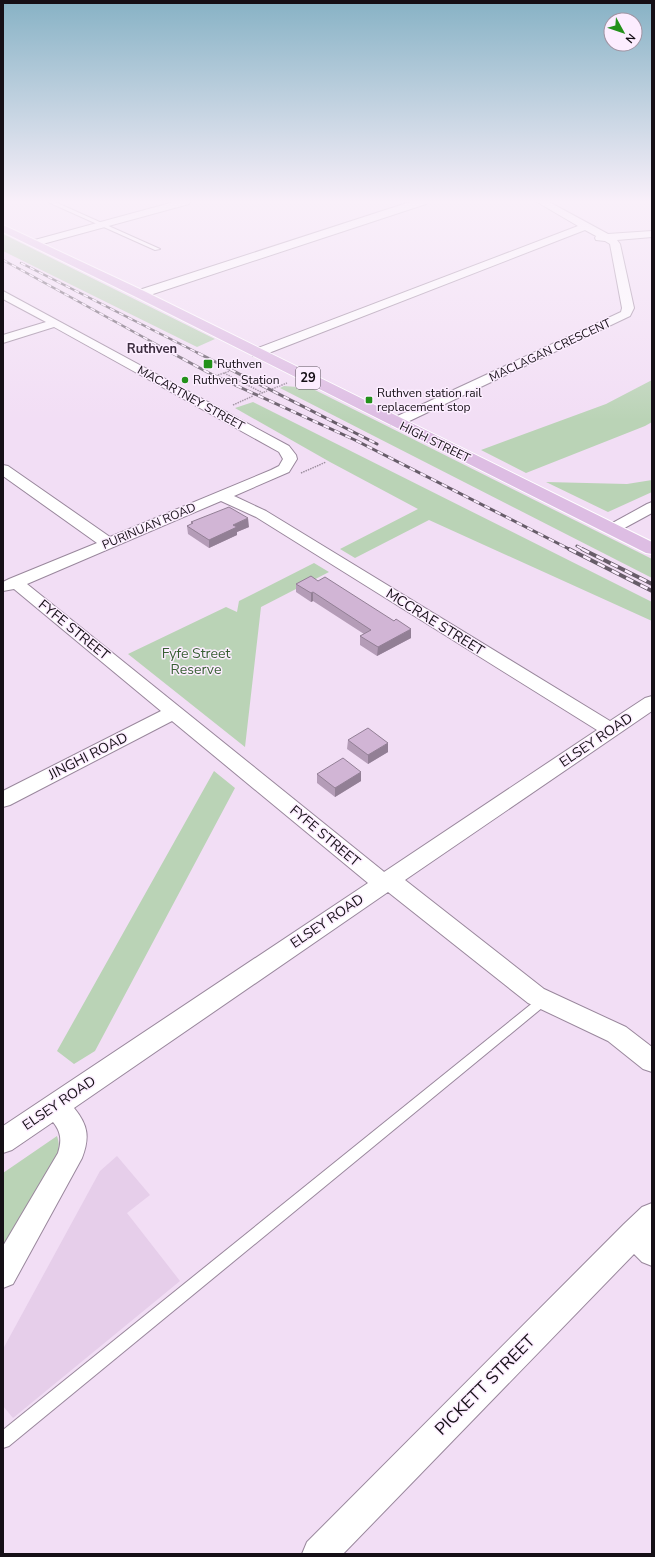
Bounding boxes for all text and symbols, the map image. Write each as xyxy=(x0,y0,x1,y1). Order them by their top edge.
north arrow xyxy=(603,12,643,52)
text: N xyxy=(622,30,639,46)
street label: MACLAGAN CRESCENT xyxy=(486,314,614,385)
district label: Ruthven xyxy=(127,340,177,358)
place label: Ruthven xyxy=(217,356,262,372)
marker: Ruthven xyxy=(202,358,214,370)
street label: MACARTNEY STREET xyxy=(135,362,248,434)
road number: 29 xyxy=(296,367,320,389)
place label: Ruthven Station xyxy=(193,372,279,388)
marker: Ruthven Station xyxy=(180,375,190,385)
place label: Ruthven station rail replacement stop xyxy=(377,385,482,415)
marker: Ruthven station rail replacement stop xyxy=(364,395,374,405)
street label: HIGH STREET xyxy=(397,418,474,466)
street label: PURINUAN ROAD xyxy=(100,499,198,553)
street label: MCCRAE STREET xyxy=(382,584,488,660)
street label: FYFE STREET xyxy=(34,595,114,665)
park label: Fyfe Street Reserve xyxy=(162,644,230,679)
street label: ELSEY ROAD xyxy=(556,708,636,772)
street label: JINGHI ROAD xyxy=(44,728,131,785)
street label: FYFE STREET xyxy=(286,801,365,871)
street label: ELSEY ROAD xyxy=(287,889,367,953)
street label: ELSEY ROAD xyxy=(19,1071,99,1135)
street label: PICKETT STREET xyxy=(430,1329,541,1440)

